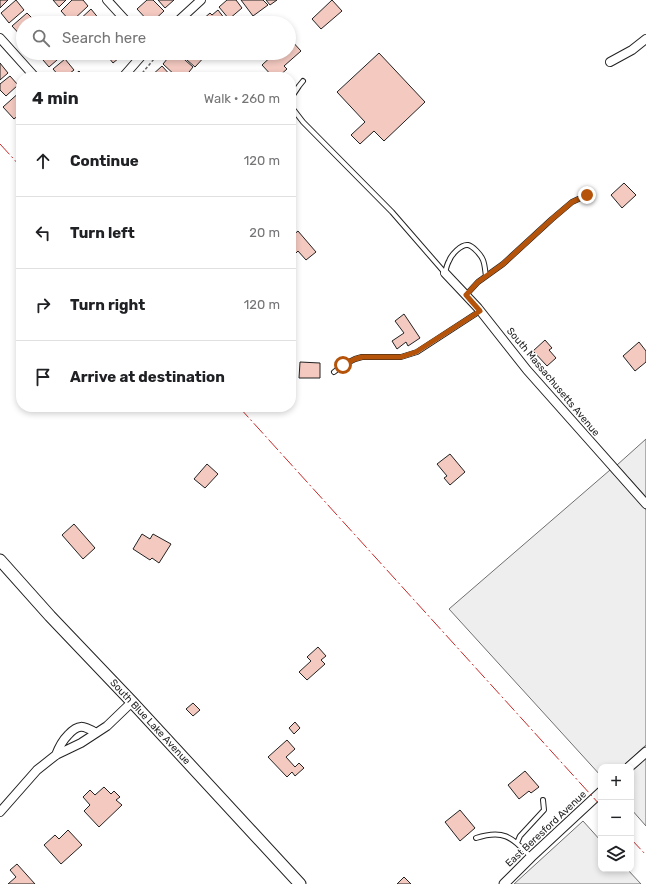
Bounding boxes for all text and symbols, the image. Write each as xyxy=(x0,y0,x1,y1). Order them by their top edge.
search box xyxy=(16,16,296,60)
icon: search xyxy=(30,27,52,49)
text: Search here xyxy=(62,29,146,47)
text: 4 min xyxy=(32,88,79,108)
text: Walk · 260 m xyxy=(204,91,280,106)
icon: ahead xyxy=(32,150,54,172)
text: Continue xyxy=(70,152,139,170)
text: 120 m xyxy=(244,153,280,168)
route end xyxy=(578,186,596,204)
icon: left xyxy=(32,222,54,244)
text: Turn left xyxy=(70,224,135,242)
text: 20 m xyxy=(249,225,280,240)
icon: right xyxy=(32,294,54,316)
text: Turn right xyxy=(70,296,145,314)
text: 120 m xyxy=(244,297,280,312)
street label: South Massachusetts Avenue xyxy=(504,325,602,439)
route start xyxy=(334,356,352,374)
icon: arrive xyxy=(32,366,54,388)
text: Arrive at destination xyxy=(70,368,225,386)
street label: South Blue Lake Avenue xyxy=(107,677,193,768)
map controls xyxy=(598,764,634,872)
button: + xyxy=(598,764,634,800)
street label: East Beresford Avenue xyxy=(503,788,589,870)
button: − xyxy=(598,800,634,836)
button: layers xyxy=(598,836,634,872)

